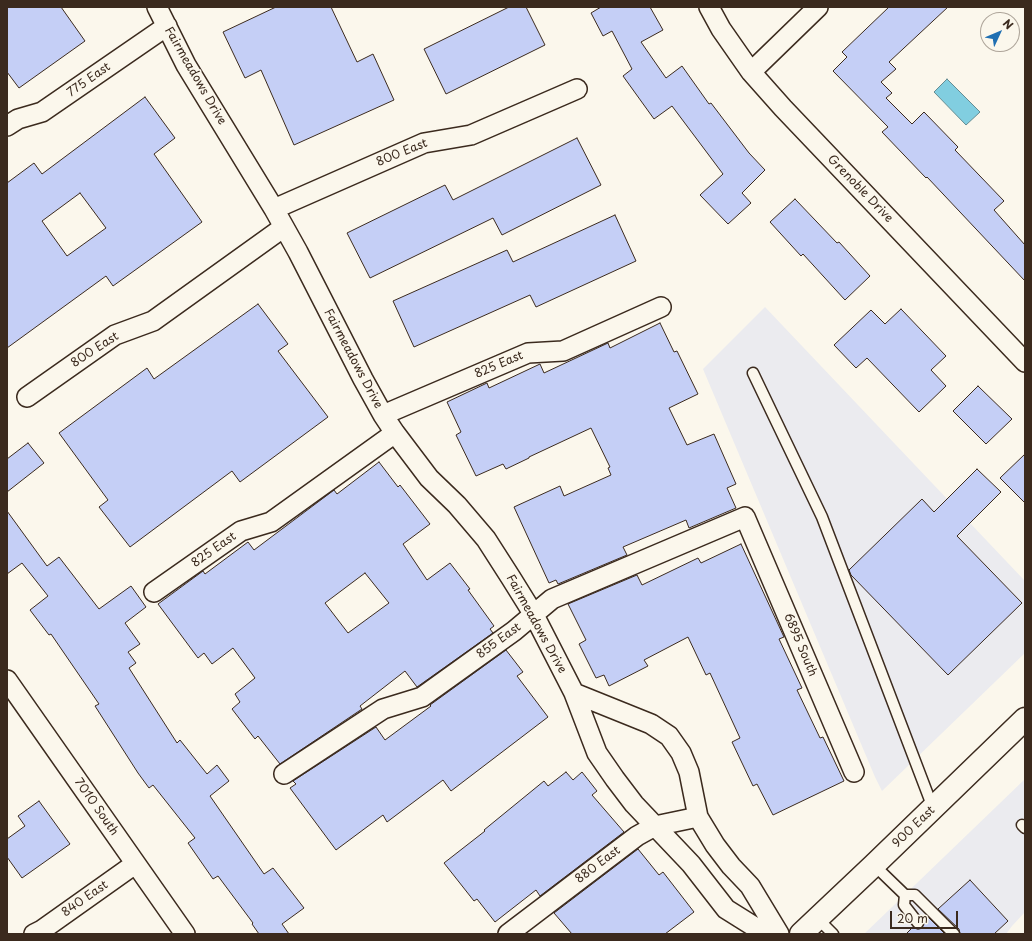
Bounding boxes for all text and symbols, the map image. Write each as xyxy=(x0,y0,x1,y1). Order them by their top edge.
north arrow xyxy=(980,12,1020,52)
text: N xyxy=(999,15,1017,33)
street label: Fairmeadows Drive xyxy=(161,24,229,128)
street label: 775 East xyxy=(64,60,114,100)
street label: 800 East xyxy=(374,136,430,170)
street label: Grenoble Drive xyxy=(824,152,896,226)
street label: Fairmeadows Drive xyxy=(321,307,385,411)
street label: 800 East xyxy=(68,329,122,371)
street label: 825 East xyxy=(473,348,525,382)
street label: 825 East xyxy=(189,529,239,571)
street label: Fairmeadows Drive xyxy=(503,572,569,676)
street label: 6895 South xyxy=(780,611,820,679)
street label: 855 East xyxy=(474,620,524,662)
street label: 7010 South xyxy=(71,776,121,838)
street label: 900 East xyxy=(890,803,938,851)
street label: 880 East xyxy=(573,843,623,887)
street label: 840 East xyxy=(59,878,111,920)
scale bar xyxy=(892,903,960,929)
text: 20 m xyxy=(897,909,928,927)

